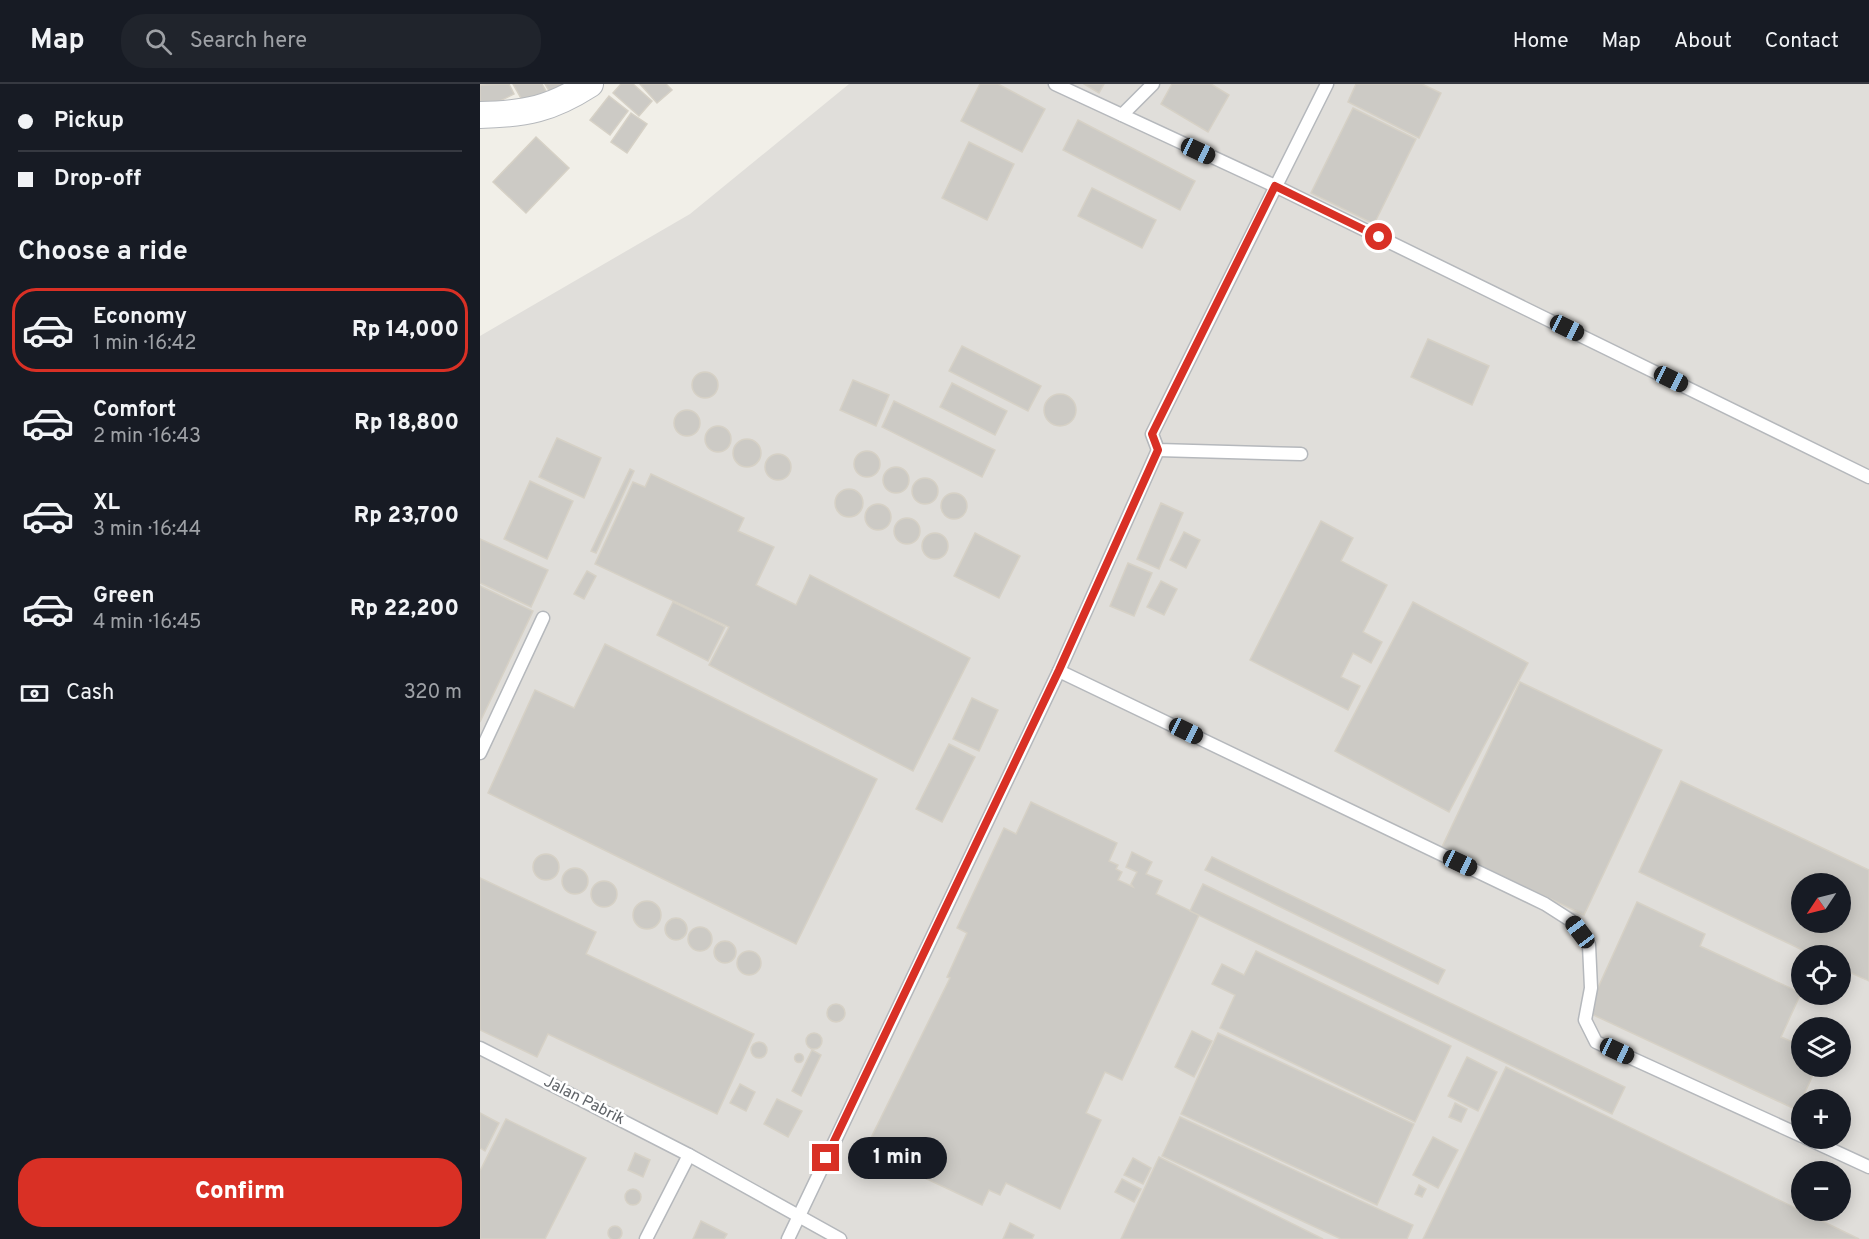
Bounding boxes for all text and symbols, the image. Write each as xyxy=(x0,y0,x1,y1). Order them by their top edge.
search box xyxy=(121,14,541,68)
text: Map xyxy=(30,23,85,59)
icon: search xyxy=(142,25,175,58)
text: Search here xyxy=(190,28,307,55)
text: Home xyxy=(1513,28,1569,55)
text: Map xyxy=(1602,28,1641,55)
text: About xyxy=(1674,28,1732,55)
text: Contact xyxy=(1765,28,1839,55)
text: Pickup xyxy=(54,108,124,135)
car xyxy=(1178,135,1218,167)
text: Drop-off xyxy=(54,166,141,193)
route start xyxy=(1365,223,1392,250)
text: Choose a ride xyxy=(18,235,188,269)
icon: car xyxy=(21,303,75,357)
text: Economy xyxy=(93,304,187,331)
car xyxy=(1547,312,1587,344)
text: Rp 14,000 xyxy=(352,317,459,344)
text: 1 min · 16:42 xyxy=(93,331,196,357)
car xyxy=(1651,363,1691,395)
icon: car xyxy=(21,396,75,450)
text: Comfort xyxy=(93,397,176,424)
text: Rp 18,800 xyxy=(354,410,459,437)
text: 2 min · 16:43 xyxy=(93,424,201,450)
icon: car xyxy=(21,489,75,543)
text: XL xyxy=(93,490,120,517)
text: Rp 23,700 xyxy=(354,503,459,530)
text: 3 min · 16:44 xyxy=(93,517,201,543)
icon: car xyxy=(21,582,75,636)
text: Green xyxy=(93,583,155,610)
text: Rp 22,200 xyxy=(350,596,459,623)
text: 4 min · 16:45 xyxy=(93,610,202,636)
icon: cash xyxy=(18,677,51,710)
text: Cash xyxy=(66,680,115,707)
text: 320 m xyxy=(404,680,462,706)
car xyxy=(1166,715,1206,747)
car xyxy=(1440,847,1480,879)
north arrow xyxy=(1791,873,1851,933)
map controls xyxy=(1791,873,1851,1221)
car xyxy=(1562,912,1598,952)
button: locate xyxy=(1791,945,1851,1005)
button: layers xyxy=(1791,1017,1851,1077)
car xyxy=(1597,1035,1637,1067)
street label: Jalan Pabrik xyxy=(540,1072,628,1130)
button: + xyxy=(1791,1089,1851,1149)
callout: 1 min xyxy=(847,1137,946,1179)
route end xyxy=(812,1144,839,1171)
text: 1 min xyxy=(873,1145,922,1171)
button: Confirm xyxy=(18,1158,462,1227)
button: − xyxy=(1791,1161,1851,1221)

